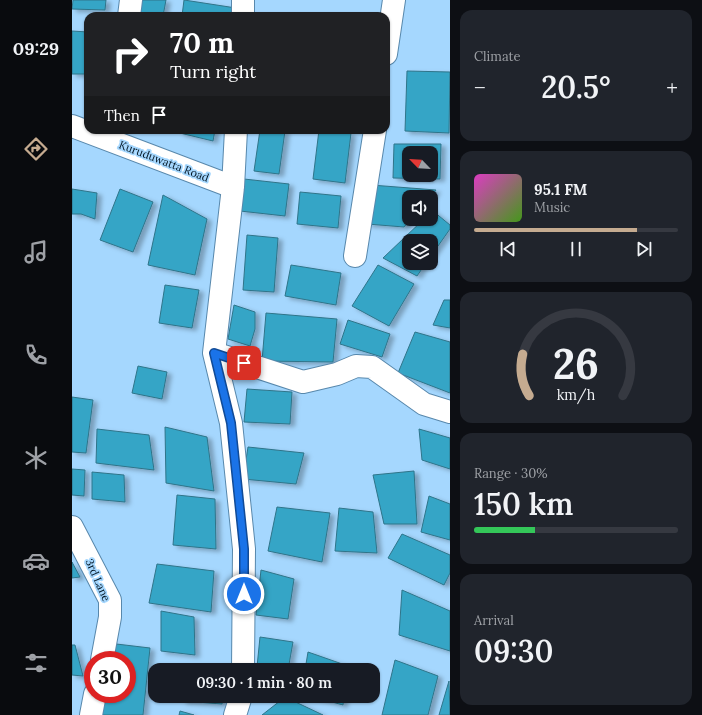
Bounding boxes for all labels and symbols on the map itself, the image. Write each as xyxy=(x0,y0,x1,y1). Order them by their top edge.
street label: Kuruduwatta Road xyxy=(117,137,211,185)
north arrow xyxy=(402,146,438,182)
pin xyxy=(227,346,261,380)
street label: 3rd Lane xyxy=(82,557,114,604)
position arrow xyxy=(223,573,265,615)
speed limit sign: 30 xyxy=(84,651,136,703)

